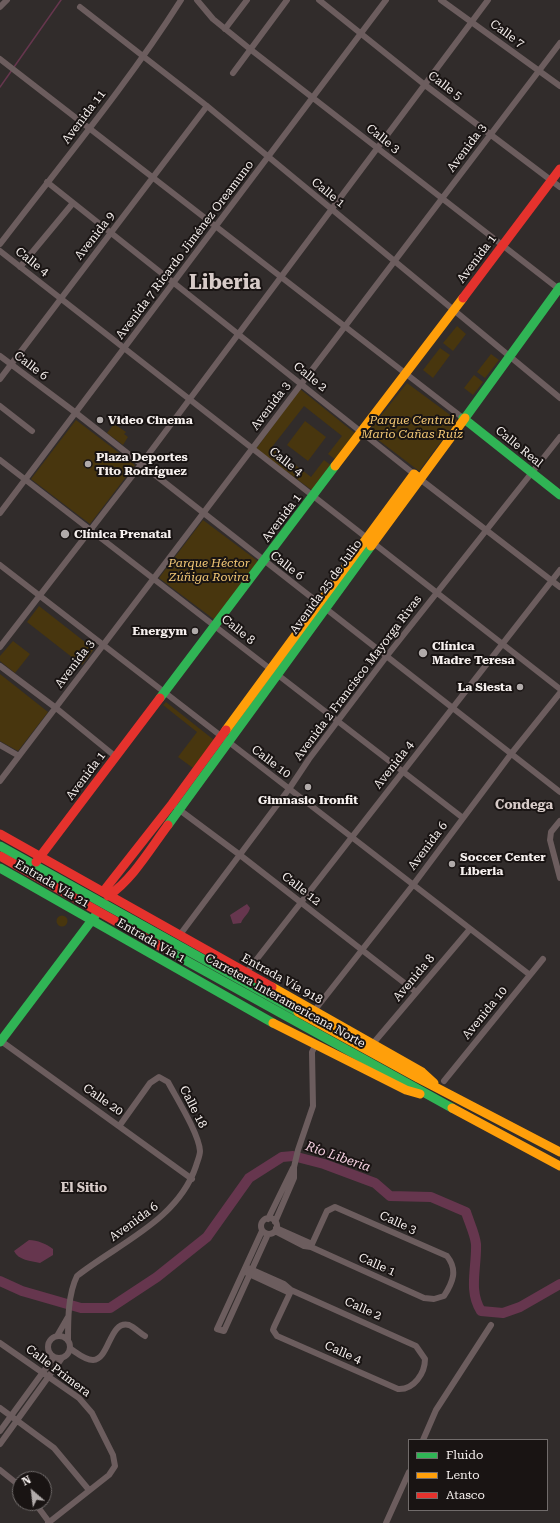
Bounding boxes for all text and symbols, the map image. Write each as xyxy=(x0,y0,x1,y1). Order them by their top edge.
street label: Calle 7 xyxy=(487,17,527,51)
street label: Calle 5 xyxy=(425,69,465,103)
street label: Avenida 11 xyxy=(59,87,109,147)
street label: Calle 3 xyxy=(363,121,403,157)
street label: Avenida 3 xyxy=(444,121,490,175)
street label: Avenida 7 Ricardo Jiménez Oreamuno xyxy=(113,158,257,342)
street label: Calle 1 xyxy=(308,175,348,211)
street label: Avenida 9 xyxy=(72,209,118,263)
street label: Avenida 1 xyxy=(454,232,500,286)
street label: Calle 4 xyxy=(12,244,52,280)
district label: Liberia xyxy=(189,271,261,295)
street label: Calle 6 xyxy=(11,349,51,383)
street label: Calle 2 xyxy=(290,359,330,395)
street label: Avenida 3 xyxy=(248,379,294,433)
place label: Video Cinema xyxy=(108,413,193,427)
park label: Parque Central Mario Cañas Ruíz xyxy=(361,413,463,441)
marker: Video Cinema xyxy=(95,415,105,425)
street label: Calle Real xyxy=(492,423,546,471)
street label: Calle 4 xyxy=(266,444,306,480)
place label: Plaza Deportes Tito Rodríguez xyxy=(96,450,188,478)
marker: Plaza Deportes Tito Rodríguez xyxy=(83,459,93,469)
street label: Avenida 1 xyxy=(259,491,305,545)
place label: Clínica Prenatal xyxy=(74,527,171,541)
marker: Clínica Prenatal xyxy=(59,528,71,540)
street label: Avenida 25 de Julio xyxy=(287,537,365,637)
street label: Calle 6 xyxy=(267,548,307,584)
park label: Parque Héctor Zúñiga Rovira xyxy=(168,556,250,584)
street label: Avenida 2 Francisco Mayorga Rivas xyxy=(291,593,425,763)
street label: Calle 8 xyxy=(218,612,258,648)
place label: Energym xyxy=(132,624,187,638)
marker: Energym xyxy=(190,626,200,636)
street label: Avenida 3 xyxy=(52,637,98,691)
place label: Clínica Madre Teresa xyxy=(432,639,515,667)
marker: Clínica Madre Teresa xyxy=(417,647,429,659)
place label: La Siesta xyxy=(457,680,512,694)
marker: La Siesta xyxy=(515,682,525,692)
street label: Avenida 4 xyxy=(371,738,417,792)
street label: Calle 10 xyxy=(248,743,294,781)
street label: Avenida 1 xyxy=(63,749,109,803)
marker: Gimnasio Ironfit xyxy=(303,782,313,792)
place label: Gimnasio Ironfit xyxy=(258,793,358,807)
district label: Condega xyxy=(495,797,553,813)
street label: Avenida 6 xyxy=(405,819,451,873)
place label: Soccer Center Liberia xyxy=(460,850,546,878)
street label: Entrada Vía 21 xyxy=(12,857,92,911)
marker: Soccer Center Liberia xyxy=(447,859,457,869)
street label: Calle 12 xyxy=(279,869,323,909)
street label: Entrada Vía 1 xyxy=(114,916,188,966)
street label: Carretera Interamericana Norte xyxy=(202,951,368,1051)
street label: Entrada Vía 918 xyxy=(239,951,325,1007)
street label: Avenida 8 xyxy=(390,952,438,1004)
street label: Avenida 10 xyxy=(459,984,511,1042)
street label: Calle 20 xyxy=(80,1081,126,1119)
street label: Calle 18 xyxy=(176,1083,210,1131)
water label: Río Liberia xyxy=(303,1139,373,1175)
district label: El Sitio xyxy=(61,1180,107,1196)
street label: Avenida 6 xyxy=(107,1199,161,1245)
street label: Calle 3 xyxy=(377,1209,419,1237)
street label: Calle 1 xyxy=(356,1251,398,1279)
street label: Calle 2 xyxy=(342,1295,384,1323)
street label: Calle 4 xyxy=(322,1339,364,1367)
street label: Calle Primera xyxy=(23,1342,93,1400)
legend xyxy=(408,1439,548,1511)
text: Fluido xyxy=(446,1448,483,1462)
text: Lento xyxy=(446,1468,480,1482)
north arrow xyxy=(12,1471,52,1511)
text: N xyxy=(20,1473,33,1489)
text: Atasco xyxy=(446,1488,485,1502)

